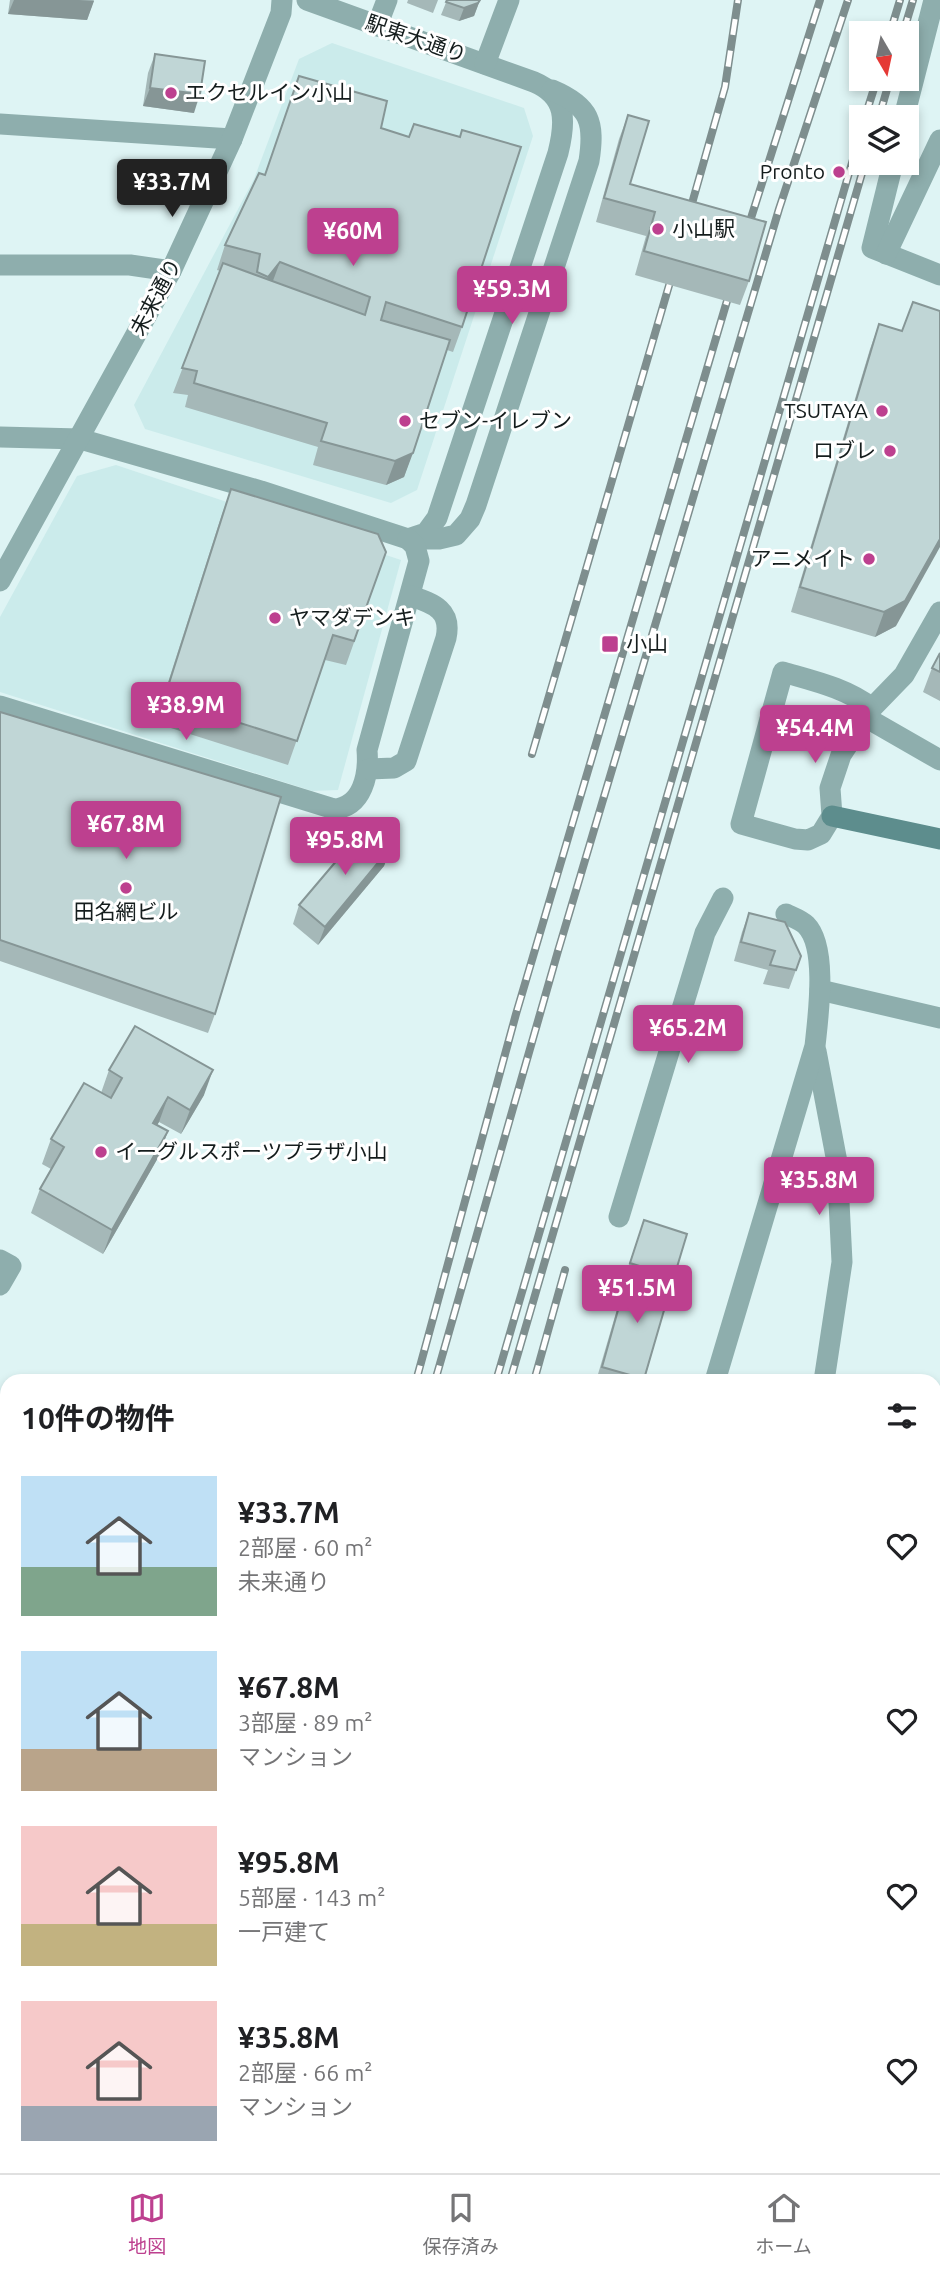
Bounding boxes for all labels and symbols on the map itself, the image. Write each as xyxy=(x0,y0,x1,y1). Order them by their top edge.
street label: 駅東大通り xyxy=(363,10,470,66)
north arrow xyxy=(849,21,919,91)
place label: エクセルイン小山 xyxy=(185,80,353,104)
marker: エクセルイン小山 xyxy=(163,85,179,101)
place label: Pronto xyxy=(760,159,825,183)
pin: ¥33.7M xyxy=(115,160,229,219)
marker: Pronto xyxy=(831,164,847,180)
pin: ¥60M xyxy=(312,208,394,268)
place label: 小山駅 xyxy=(672,216,735,240)
marker: 小山駅 xyxy=(650,221,666,237)
street label: 未来通り xyxy=(125,254,185,339)
pin: ¥59.3M xyxy=(455,266,569,326)
place label: TSUTAYA xyxy=(784,398,868,422)
marker: TSUTAYA xyxy=(874,403,890,419)
place label: セブン-イレブン xyxy=(419,408,572,432)
marker: セブン-イレブン xyxy=(397,413,413,429)
place label: ロブレ xyxy=(813,438,876,462)
marker: ロブレ xyxy=(882,443,898,459)
place label: アニメイト xyxy=(750,546,855,570)
marker: アニメイト xyxy=(861,551,877,567)
place label: ヤマダデンキ xyxy=(289,605,415,629)
marker: ヤマダデンキ xyxy=(267,610,283,626)
place label: 小山 xyxy=(626,631,668,655)
marker: 小山 xyxy=(600,634,620,654)
pin: ¥38.9M xyxy=(129,682,243,742)
pin: ¥54.4M xyxy=(758,706,872,765)
pin: ¥67.8M xyxy=(69,802,183,861)
pin: ¥95.8M xyxy=(288,818,402,877)
marker: 田名網ビル xyxy=(118,880,134,896)
place label: 田名網ビル xyxy=(74,899,179,923)
pin: ¥65.2M xyxy=(631,1006,745,1065)
place label: イーグルスポーツプラザ小山 xyxy=(115,1139,388,1163)
marker: イーグルスポーツプラザ小山 xyxy=(93,1144,109,1160)
pin: ¥35.8M xyxy=(762,1158,876,1217)
pin: ¥51.5M xyxy=(580,1266,694,1325)

